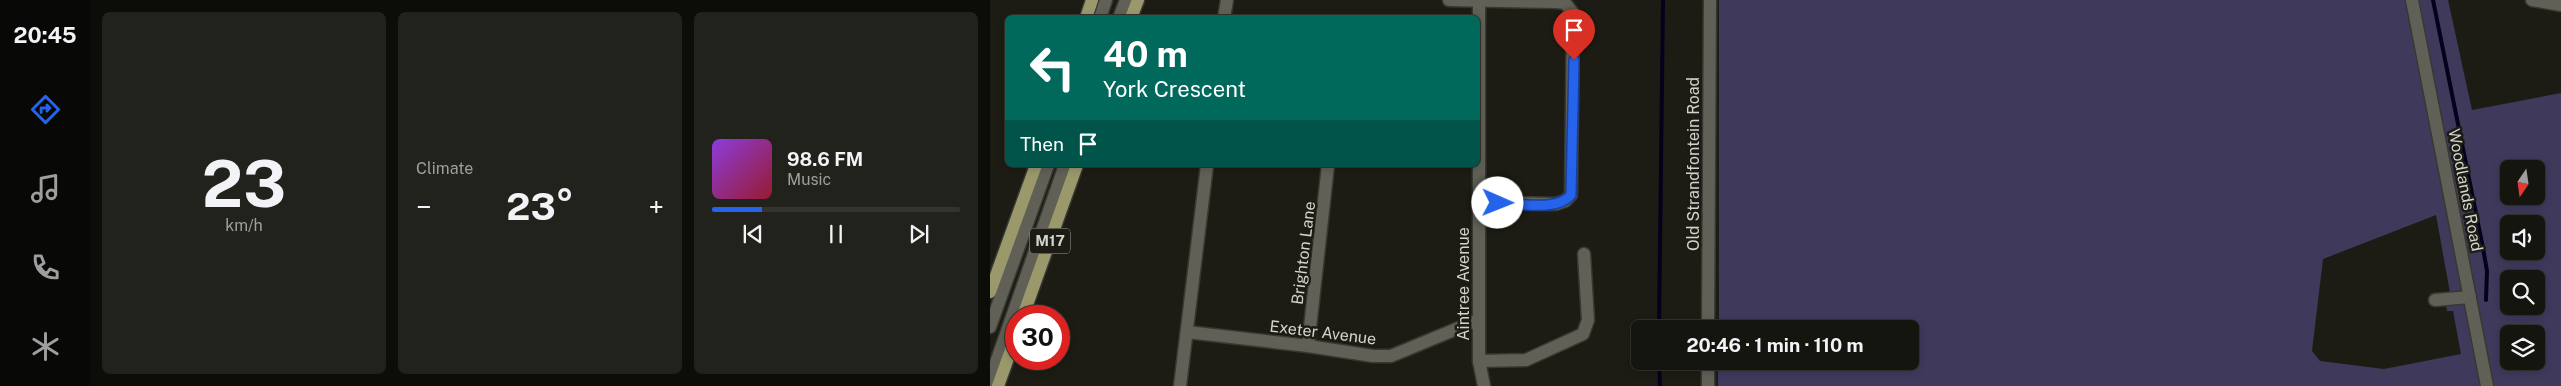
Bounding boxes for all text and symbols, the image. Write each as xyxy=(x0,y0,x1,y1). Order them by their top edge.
pin xyxy=(1553,9,1595,60)
icon: arrive xyxy=(1560,16,1588,44)
text: 20:45 xyxy=(13,22,77,48)
text: 40 m xyxy=(1103,34,1188,75)
icon: left xyxy=(1020,35,1085,100)
text: York Crescent xyxy=(1103,76,1246,102)
street label: Old Strandfontein Road xyxy=(1684,77,1703,251)
icon: directions xyxy=(28,92,63,127)
street label: Woodlands Road xyxy=(2444,127,2487,253)
icon: arrive xyxy=(1074,130,1102,158)
text: Then xyxy=(1020,133,1064,155)
text: 23 xyxy=(202,145,286,222)
text: 98.6 FM xyxy=(787,148,863,170)
text: Climate xyxy=(416,159,473,178)
north arrow xyxy=(2500,160,2545,205)
map controls xyxy=(2500,160,2545,370)
text: Music xyxy=(787,170,831,189)
icon: music xyxy=(28,171,63,206)
position arrow xyxy=(1471,176,1523,228)
text: 23° xyxy=(506,184,574,229)
text: − xyxy=(416,190,432,223)
text: + xyxy=(648,190,664,223)
street label: Brighton Lane xyxy=(1288,200,1319,306)
button: sound xyxy=(2500,215,2545,260)
text: km/h xyxy=(225,216,263,235)
icon: previous xyxy=(739,220,767,248)
icon: pause xyxy=(822,220,850,248)
icon: next xyxy=(905,220,933,248)
street label: Aintree Avenue xyxy=(1454,227,1473,341)
road number: M17 xyxy=(1030,228,1070,254)
icon: phone xyxy=(28,250,63,285)
button: search xyxy=(2500,270,2545,315)
speed limit sign: 30 xyxy=(1005,305,1070,370)
street label: Exeter Avenue xyxy=(1268,317,1377,348)
button: layers xyxy=(2500,325,2545,370)
icon: climate xyxy=(28,329,63,364)
text: 20:46 · 1 min · 110 m xyxy=(1687,334,1863,356)

